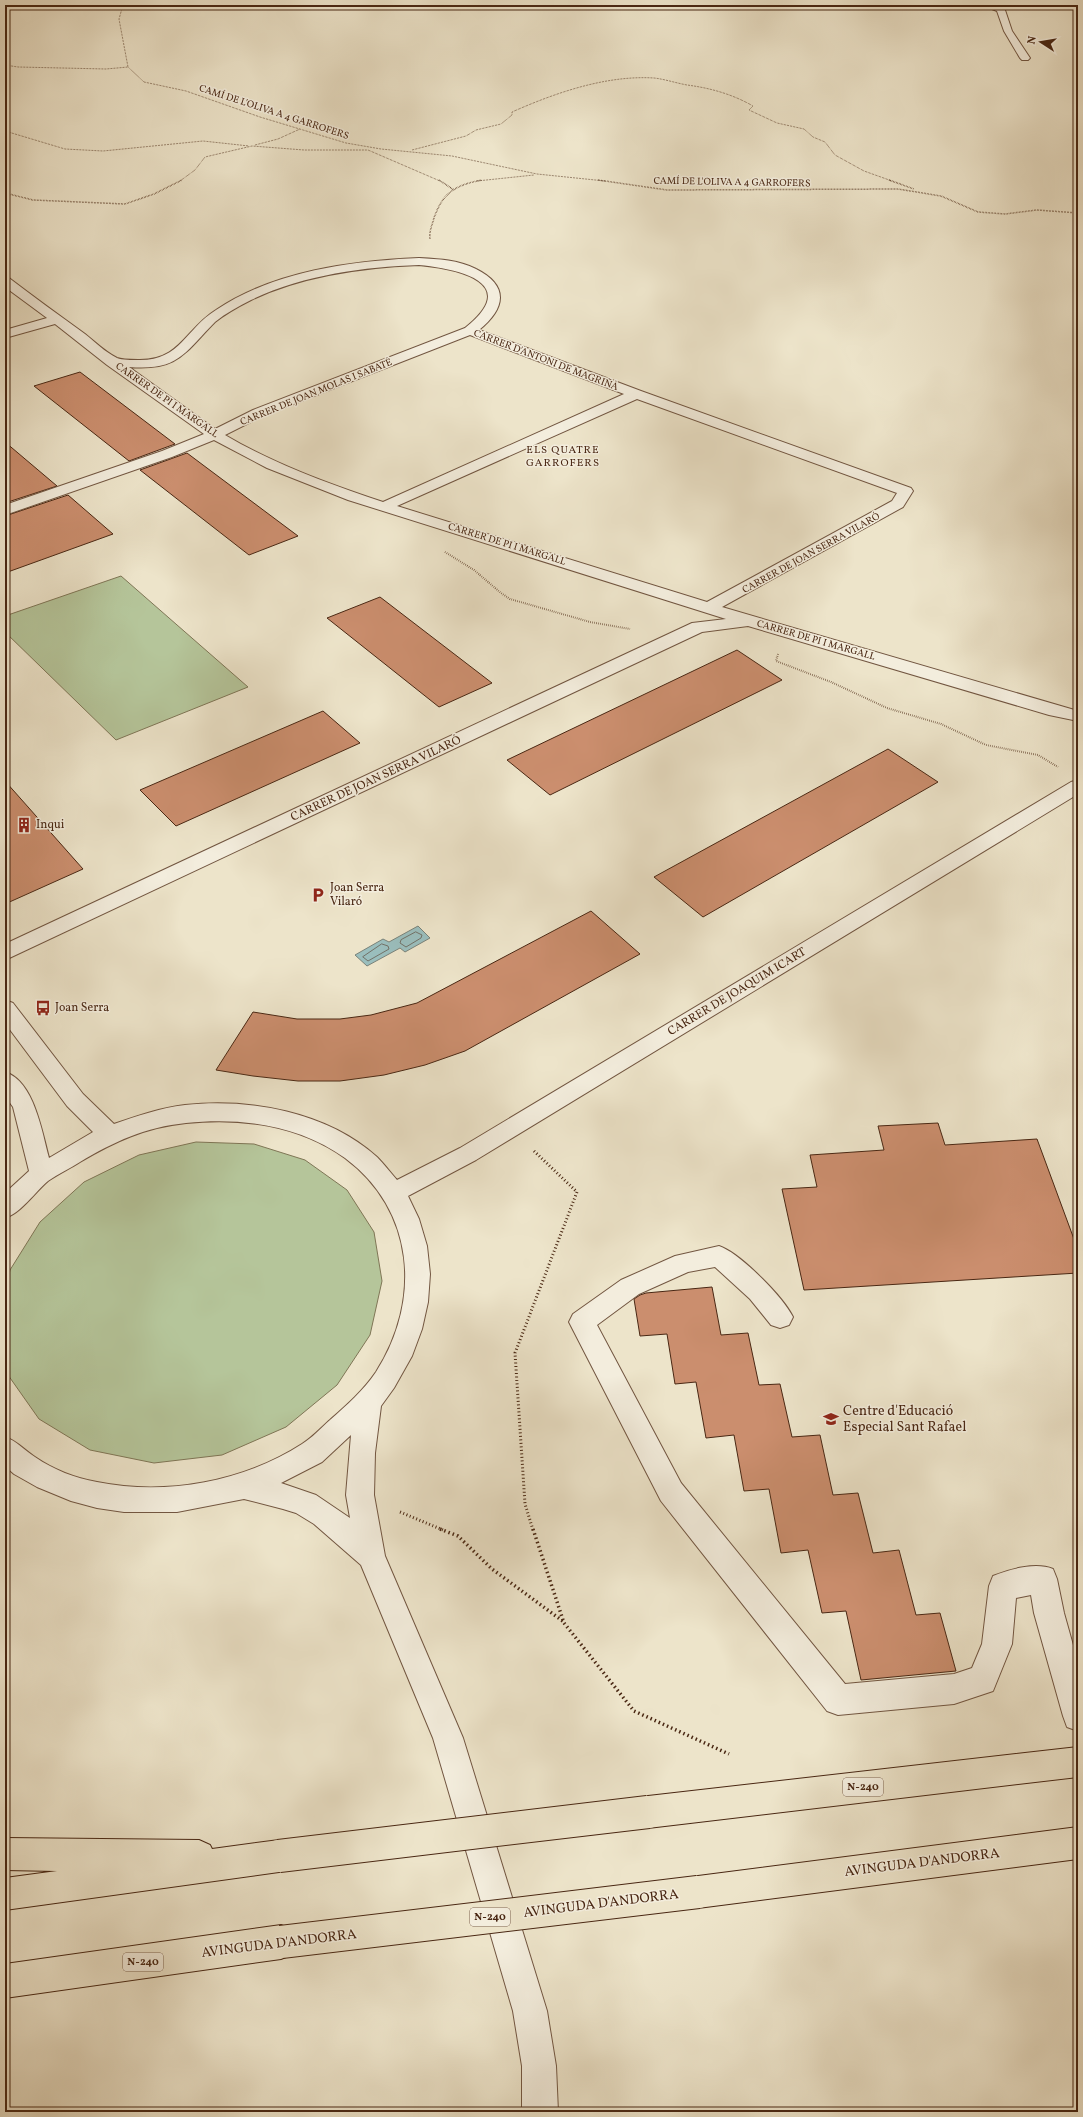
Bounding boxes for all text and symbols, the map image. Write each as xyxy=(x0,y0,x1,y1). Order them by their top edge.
north arrow xyxy=(1021,22,1061,62)
text: N xyxy=(1025,35,1041,46)
street label: CAMÍ DE L'OLIVA A 4 GARROFERS xyxy=(197,81,351,143)
street label: CAMÍ DE L'OLIVA A 4 GARROFERS xyxy=(653,174,811,190)
street label: CARRER D'ANTONI DE MAGRIÑÀ xyxy=(472,326,620,394)
street label: CARRER DE JOAN MOLAS I SABATÉ xyxy=(238,355,394,429)
street label: CARRER DE PI I MARGALL xyxy=(113,359,222,441)
district label: ELS QUATRE GARROFERS xyxy=(526,443,600,471)
street label: CARRER DE JOAN SERRA VILARÓ xyxy=(740,509,882,597)
street label: CARRER DE PI I MARGALL xyxy=(446,519,568,569)
street label: CARRER DE PI I MARGALL xyxy=(755,616,877,664)
street label: CARRER DE JOAN SERRA VILARÓ xyxy=(288,731,464,826)
building icon: Inqui xyxy=(15,816,33,834)
place label: Inqui xyxy=(36,817,65,833)
place label: Joan Serra Vilaró xyxy=(330,880,384,910)
parking icon: Joan Serra Vilaró xyxy=(309,886,327,904)
street label: CARRER DE JOAQUIM ICART xyxy=(665,944,809,1040)
bus stop icon: Joan Serra xyxy=(34,999,52,1017)
place label: Joan Serra xyxy=(55,1000,109,1016)
place label: Centre d'Educació Especial Sant Rafael xyxy=(843,1402,966,1437)
school or university icon: Centre d'Educació Especial Sant Rafael xyxy=(822,1410,840,1428)
road number: N-240 xyxy=(843,1778,883,1796)
street label: AVINGUDA D'ANDORRA xyxy=(843,1844,1001,1882)
street label: AVINGUDA D'ANDORRA xyxy=(522,1885,680,1923)
road number: N-240 xyxy=(470,1908,510,1926)
street label: AVINGUDA D'ANDORRA xyxy=(200,1925,358,1963)
road number: N-240 xyxy=(123,1953,163,1971)

